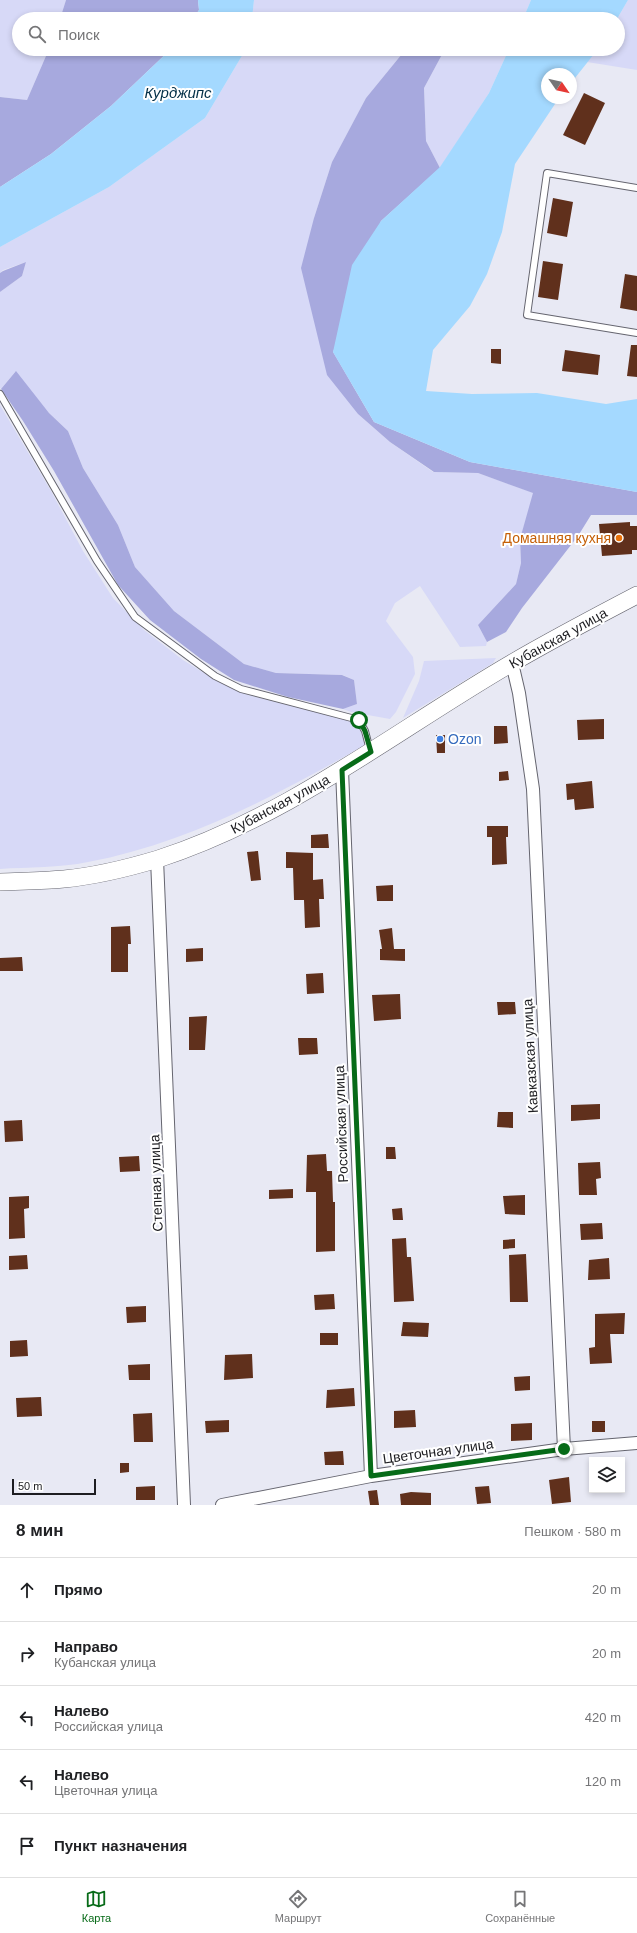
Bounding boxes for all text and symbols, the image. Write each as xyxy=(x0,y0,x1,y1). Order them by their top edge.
search box xyxy=(12,12,625,56)
icon: search xyxy=(26,23,48,45)
text: Поиск xyxy=(58,26,100,43)
north arrow xyxy=(541,68,577,104)
water label: Курджипс xyxy=(144,84,212,101)
place label: Домашняя кухня xyxy=(503,530,611,546)
marker: Домашняя кухня xyxy=(614,533,624,543)
street label: Кубанская улица xyxy=(506,604,610,672)
route start xyxy=(350,711,368,729)
place label: Ozon xyxy=(448,731,481,747)
marker: Ozon xyxy=(435,734,445,744)
street label: Кубанская улица xyxy=(228,771,332,837)
street label: Кавказская улица xyxy=(519,998,541,1114)
street label: Российская улица xyxy=(331,1065,351,1183)
street label: Степная улица xyxy=(146,1134,166,1232)
street label: Цветочная улица xyxy=(382,1435,495,1467)
route end xyxy=(555,1440,573,1458)
map controls xyxy=(589,1457,625,1493)
button: layers xyxy=(589,1457,625,1493)
scale bar xyxy=(12,1477,96,1496)
text: 50 m xyxy=(18,1480,42,1492)
text: 8 мин xyxy=(16,1521,63,1540)
text: Пешком · 580 m xyxy=(524,1524,621,1539)
icon: ahead xyxy=(16,1579,38,1601)
text: Прямо xyxy=(54,1581,103,1598)
text: 20 m xyxy=(592,1582,621,1597)
text: Направо xyxy=(54,1638,118,1655)
icon: right xyxy=(16,1643,38,1665)
text: 20 m xyxy=(592,1646,621,1661)
text: Кубанская улица xyxy=(54,1655,156,1670)
text: Налево xyxy=(54,1702,109,1719)
icon: left xyxy=(16,1707,38,1729)
text: 420 m xyxy=(585,1710,621,1725)
text: Российская улица xyxy=(54,1719,163,1734)
text: Налево xyxy=(54,1766,109,1783)
icon: left xyxy=(16,1771,38,1793)
text: 120 m xyxy=(585,1774,621,1789)
text: Цветочная улица xyxy=(54,1783,158,1798)
icon: arrive xyxy=(16,1835,38,1857)
text: Пункт назначения xyxy=(54,1837,187,1854)
tab: Карта xyxy=(82,1888,111,1924)
tab: Маршрут xyxy=(275,1888,322,1924)
tab: Сохранённые xyxy=(485,1888,555,1924)

